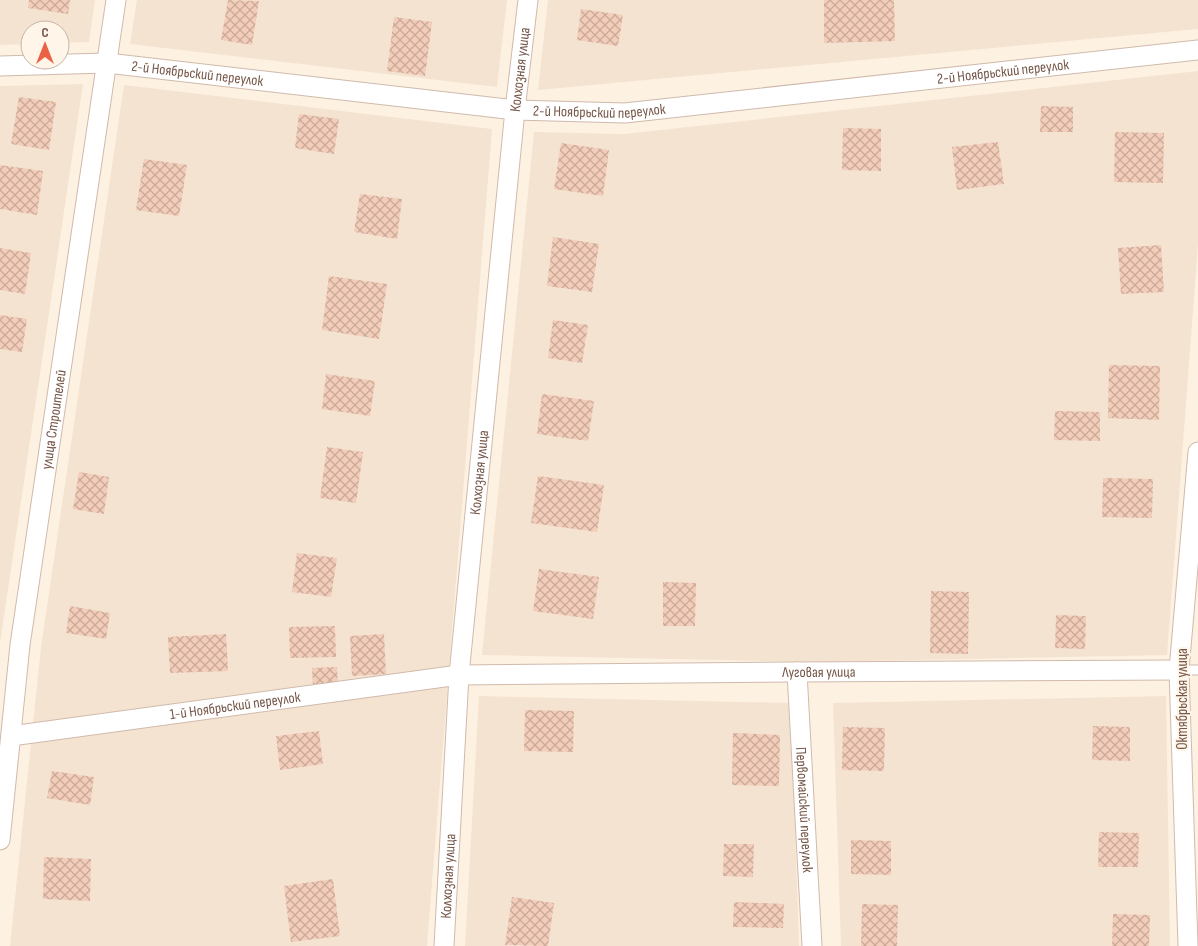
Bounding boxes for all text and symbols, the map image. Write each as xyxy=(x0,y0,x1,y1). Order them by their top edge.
north arrow xyxy=(20,20,70,70)
text: С xyxy=(41,24,49,41)
street label: Колхозная улица xyxy=(506,26,535,113)
street label: 2-й Ноябрьский переулок xyxy=(936,55,1070,89)
street label: 2-й Ноябрьский переулок xyxy=(130,57,265,91)
street label: 2-й Ноябрьский переулок xyxy=(533,100,667,123)
street label: улица Строителей xyxy=(37,368,71,471)
street label: Колхозная улица xyxy=(466,429,493,516)
street label: Октябрьская улица xyxy=(1173,648,1192,750)
street label: Луговая улица xyxy=(781,663,856,682)
street label: 1-й Ноябрьский переулок xyxy=(169,688,302,724)
street label: Первомайский переулок xyxy=(791,746,817,874)
street label: Колхозная улица xyxy=(437,833,460,919)

